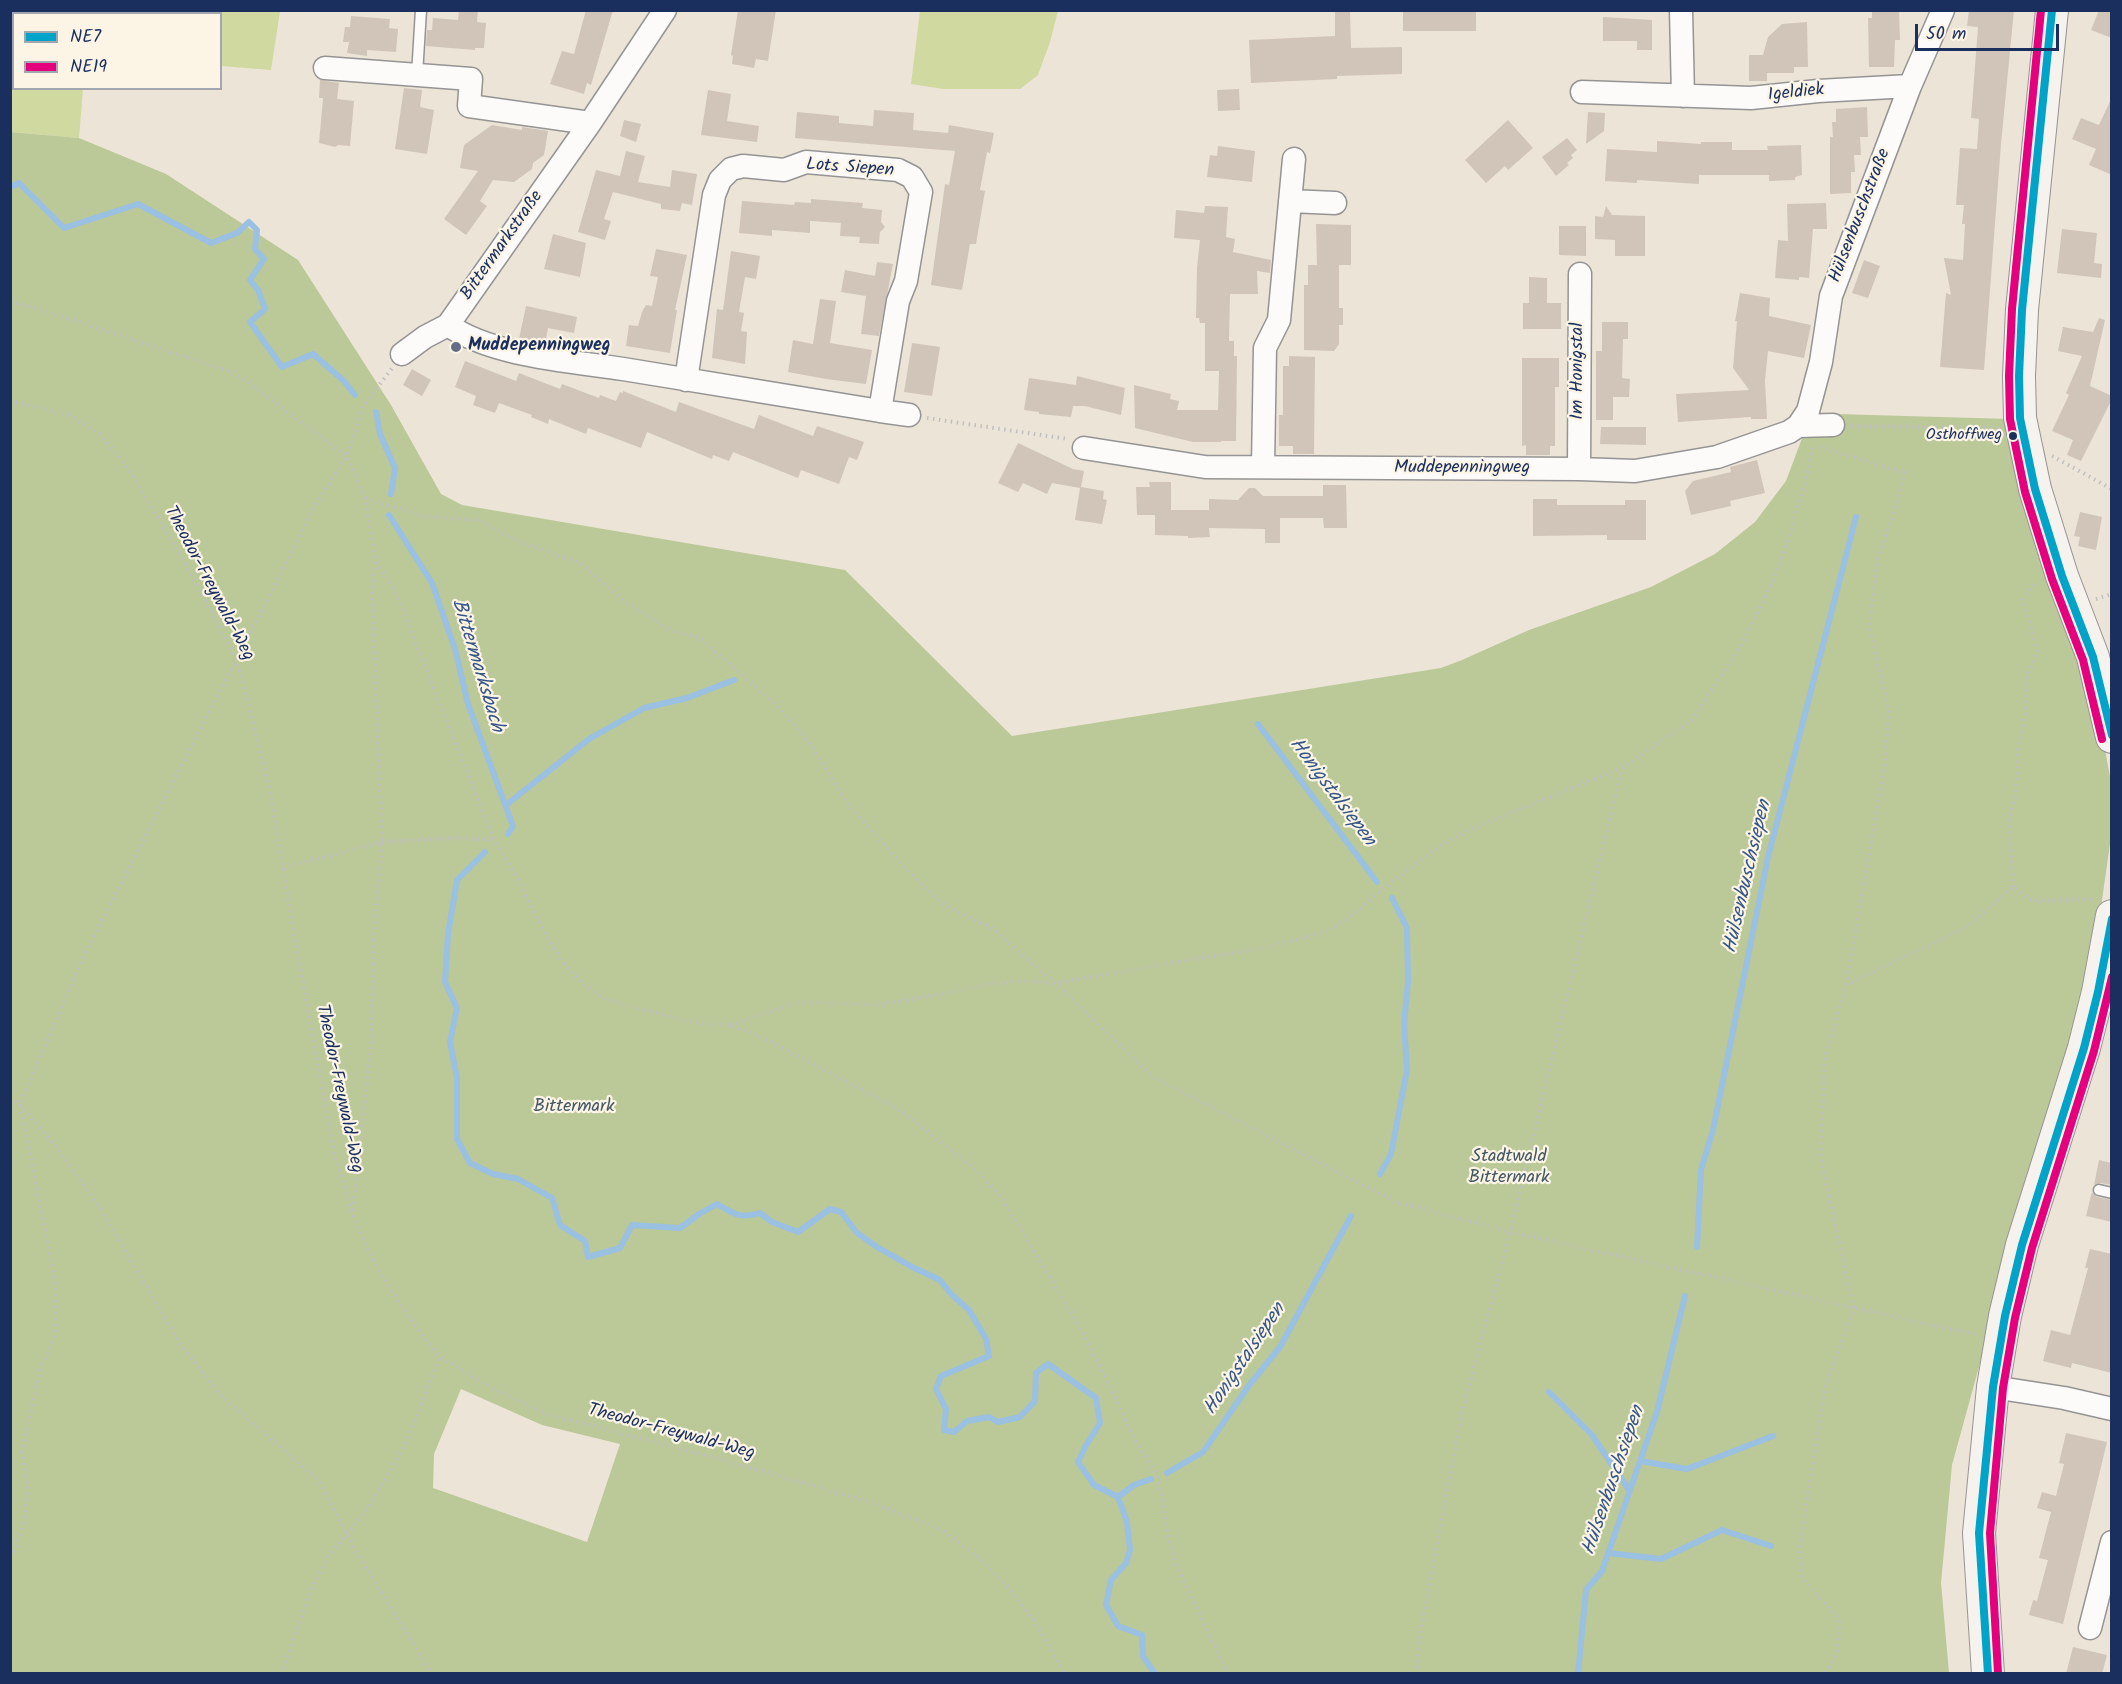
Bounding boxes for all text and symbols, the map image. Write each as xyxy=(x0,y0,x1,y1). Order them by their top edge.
legend xyxy=(12,12,222,90)
scale bar xyxy=(1918,12,2062,50)
text: 50 m xyxy=(1926,20,1966,49)
text: NE7 xyxy=(70,23,101,52)
text: NE19 xyxy=(70,53,107,82)
street label: Igeldiek xyxy=(1767,80,1825,108)
street label: Hülsenbuschstraße xyxy=(1826,146,1896,286)
street label: Lots Siepen xyxy=(805,155,895,183)
street label: Bittermarkstraße xyxy=(457,187,549,305)
street label: Im Honigstal xyxy=(1568,322,1590,420)
place label: Muddepenningweg xyxy=(468,336,610,358)
marker: Muddepenningweg xyxy=(449,340,463,354)
place label: Osthoffweg xyxy=(1926,426,2002,446)
marker: Osthoffweg xyxy=(2007,430,2019,442)
street label: Muddepenningweg xyxy=(1394,458,1530,480)
street label: Theodor-Freywald-Weg xyxy=(158,503,258,665)
water label: Bittermarksbach xyxy=(444,597,508,735)
water label: Honigstalsiepen xyxy=(1282,734,1380,852)
water label: Hülsenbuschsiepen xyxy=(1720,798,1778,956)
street label: Theodor-Freywald-Weg xyxy=(310,1003,366,1175)
park label: Bittermark xyxy=(534,1097,614,1119)
park label: Stadtwald Bittermark xyxy=(1469,1147,1549,1190)
water label: Honigstalsiepen xyxy=(1200,1300,1292,1420)
street label: Theodor-Freywald-Weg xyxy=(585,1400,757,1466)
water label: Hülsenbuschsiepen xyxy=(1578,1403,1652,1559)

